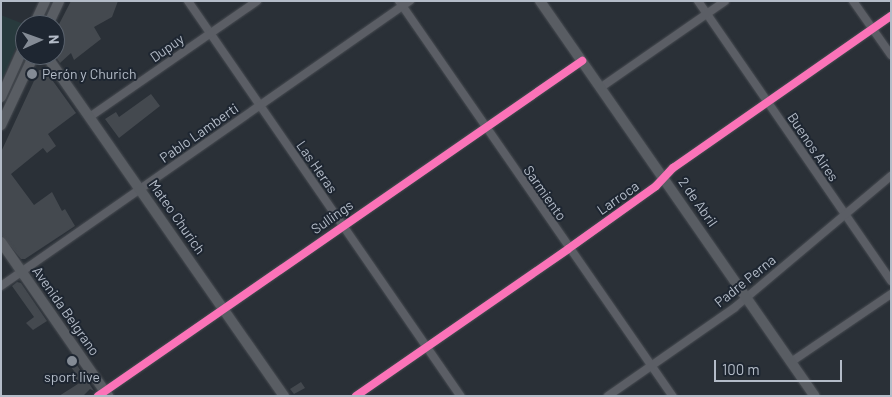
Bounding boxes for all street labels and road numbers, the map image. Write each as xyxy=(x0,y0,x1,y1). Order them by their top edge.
street label: Dupuy xyxy=(147,30,187,66)
street label: Pablo Lamberti xyxy=(156,100,242,166)
street label: Buenos Aires xyxy=(784,109,842,185)
street label: Las Heras xyxy=(293,138,341,196)
street label: Sarmiento xyxy=(520,162,570,224)
street label: 2 de Abril xyxy=(675,174,721,230)
street label: Mateo Churich xyxy=(145,177,209,257)
street label: Larroca xyxy=(594,178,642,218)
street label: Sullings xyxy=(308,197,356,237)
street label: Padre Perna xyxy=(711,251,779,311)
street label: Avenida Belgrano xyxy=(29,263,103,359)

